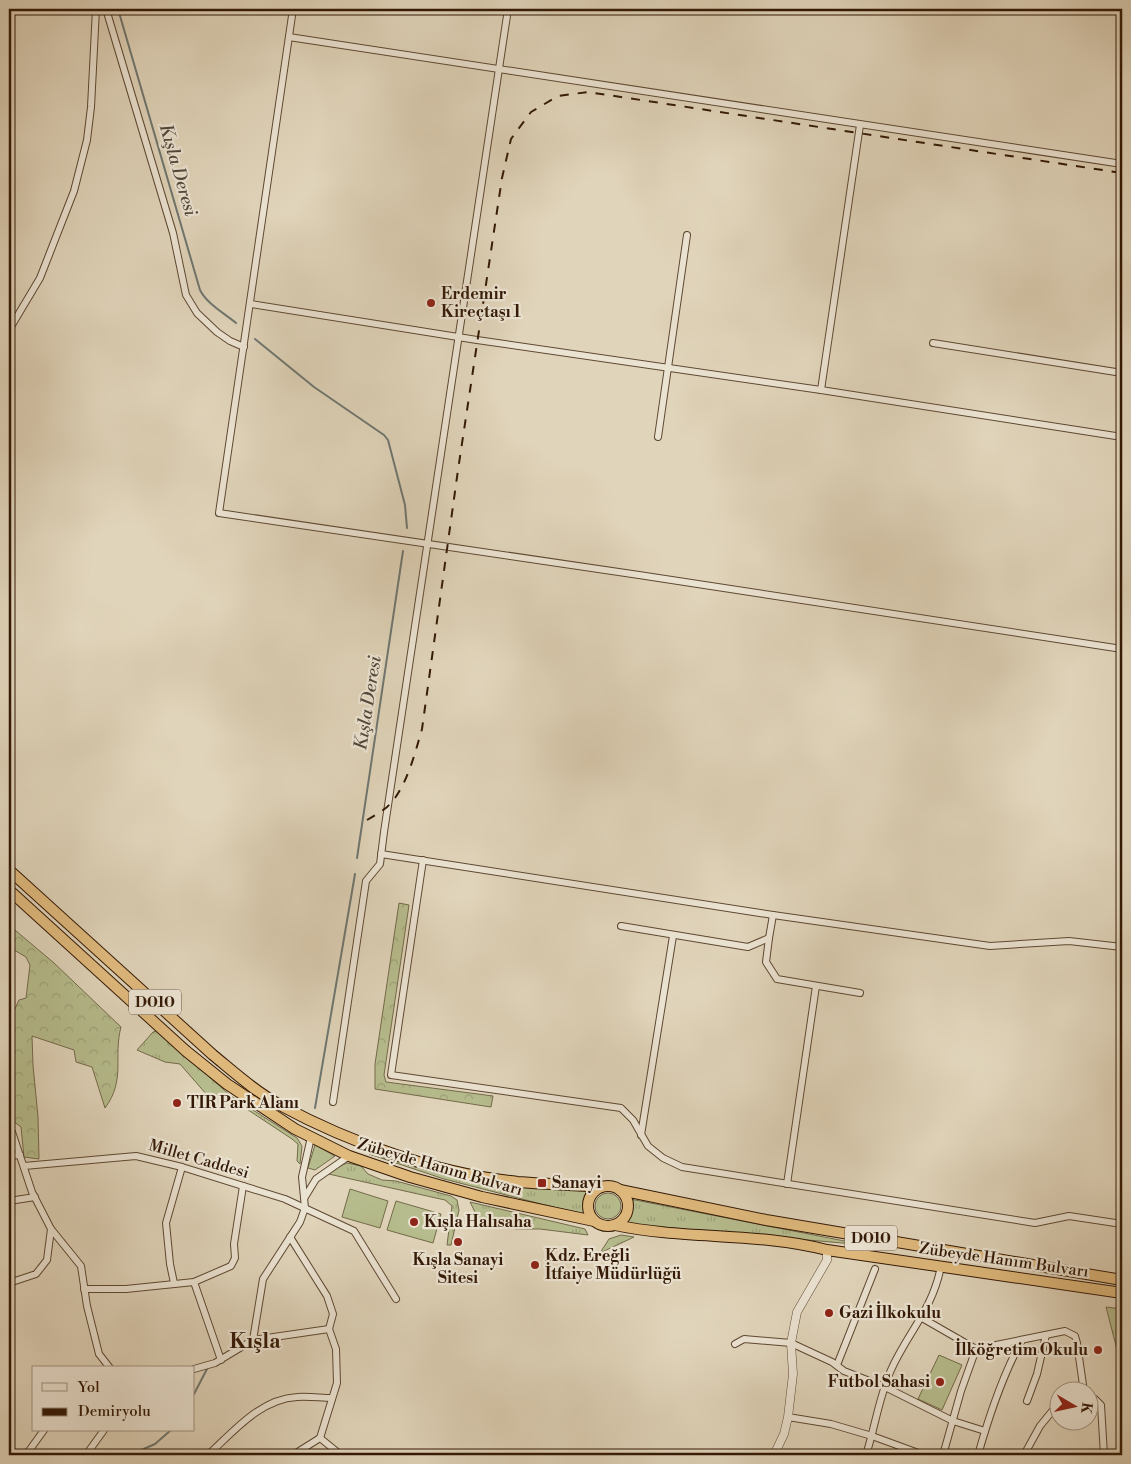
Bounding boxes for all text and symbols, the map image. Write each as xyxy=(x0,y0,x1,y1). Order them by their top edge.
water label: Kışla Deresi xyxy=(154,121,202,219)
place label: Erdemir Kireçtaşı 1 xyxy=(441,284,521,322)
marker: Erdemir Kireçtaşı 1 xyxy=(425,297,437,309)
water label: Kışla Deresi xyxy=(349,654,387,752)
road number: D010 xyxy=(129,990,181,1014)
place label: TIR Park Alanı xyxy=(187,1093,299,1113)
marker: TIR Park Alanı xyxy=(171,1097,183,1109)
street label: Zübeyde Hanım Bulvarı xyxy=(355,1134,525,1200)
street label: Millet Caddesi xyxy=(146,1135,252,1183)
place label: Sanayi xyxy=(552,1173,601,1193)
marker: Sanayi xyxy=(536,1177,548,1189)
place label: Kışla Halısaha xyxy=(424,1212,532,1232)
marker: Kışla Halısaha xyxy=(408,1216,420,1228)
road number: D010 xyxy=(845,1226,897,1250)
marker: Kışla Sanayi Sitesi xyxy=(452,1236,464,1248)
street label: Zübeyde Hanım Bulvarı xyxy=(918,1238,1090,1282)
place label: Kdz. Ereğli İtfaiye Müdürlüğü xyxy=(545,1246,682,1284)
place label: Kışla Sanayi Sitesi xyxy=(413,1250,503,1288)
marker: Kdz. Ereğli İtfaiye Müdürlüğü xyxy=(529,1259,541,1271)
place label: Gazi İlkokulu xyxy=(839,1301,941,1323)
marker: Gazi İlkokulu xyxy=(823,1307,835,1319)
district label: Kışla xyxy=(229,1329,281,1355)
place label: İlköğretim Okulu xyxy=(955,1338,1088,1360)
marker: İlköğretim Okulu xyxy=(1092,1344,1104,1356)
legend xyxy=(32,1366,195,1432)
place label: Futbol Sahasi xyxy=(828,1372,930,1392)
marker: Futbol Sahasi xyxy=(934,1376,946,1388)
text: Yol xyxy=(77,1378,100,1397)
north arrow xyxy=(1048,1382,1098,1432)
text: K xyxy=(1076,1401,1096,1416)
text: Demiryolu xyxy=(78,1402,151,1421)

